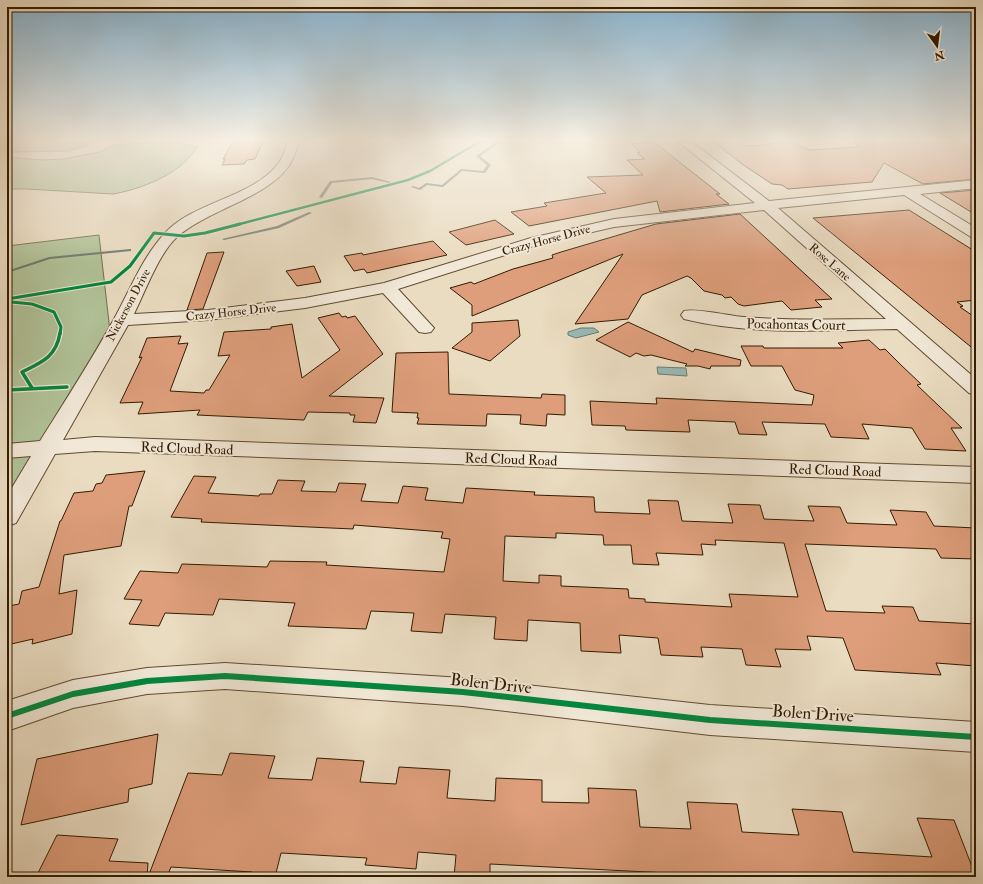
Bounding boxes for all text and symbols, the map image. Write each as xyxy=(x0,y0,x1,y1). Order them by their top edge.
north arrow xyxy=(917,26,957,66)
text: N xyxy=(932,47,947,63)
street label: Crazy Horse Drive xyxy=(500,221,592,259)
street label: Rose Lane xyxy=(806,240,854,285)
street label: Nickerson Drive xyxy=(103,266,154,344)
street label: Crazy Horse Drive xyxy=(185,300,277,325)
street label: Pocahontas Court xyxy=(746,315,846,334)
street label: Red Cloud Road xyxy=(140,438,234,459)
street label: Red Cloud Road xyxy=(464,449,558,470)
street label: Red Cloud Road xyxy=(788,460,882,481)
street label: Bolen Drive xyxy=(449,669,533,698)
street label: Bolen Drive xyxy=(771,700,855,727)

